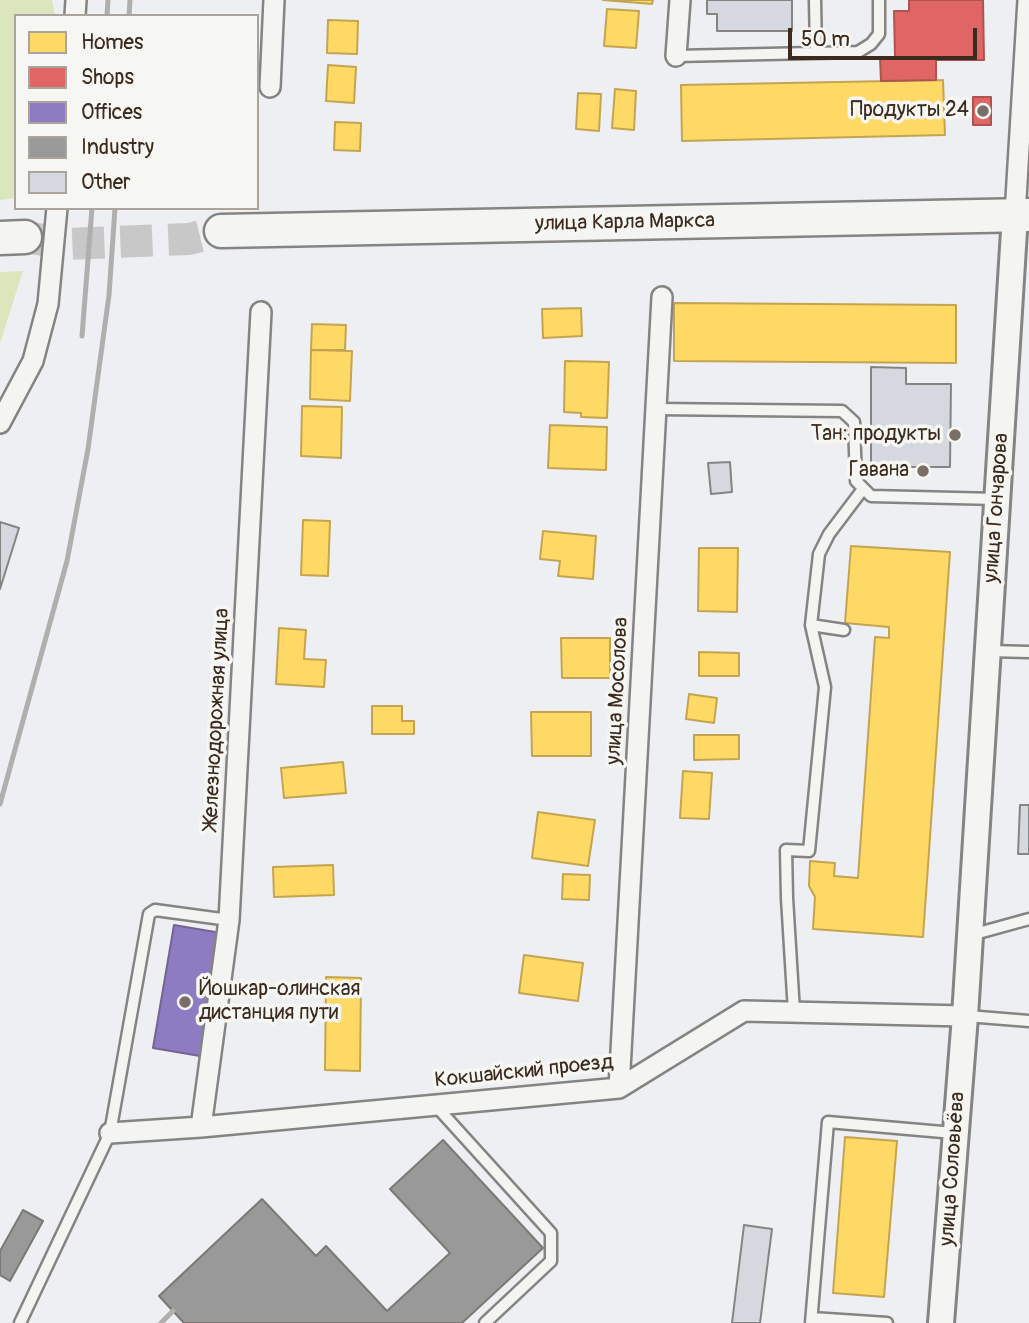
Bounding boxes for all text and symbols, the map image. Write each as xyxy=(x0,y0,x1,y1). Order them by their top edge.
legend xyxy=(14,14,259,210)
scale bar xyxy=(791,14,980,58)
text: 50 m xyxy=(801,26,850,53)
text: Homes xyxy=(81,29,143,56)
text: Shops xyxy=(81,64,134,91)
place label: Продукты 24 xyxy=(850,98,969,124)
text: Offices xyxy=(81,99,142,126)
marker: Продукты 24 xyxy=(975,103,991,119)
text: Industry xyxy=(81,134,154,161)
text: Other xyxy=(81,169,131,196)
street label: улица Карла Маркса xyxy=(535,209,715,237)
place label: Тан: продукты xyxy=(811,422,941,448)
marker: Тан: продукты xyxy=(947,427,963,443)
street label: улица Гончарова xyxy=(979,432,1015,584)
place label: Гавана xyxy=(849,458,909,484)
marker: Гавана xyxy=(915,463,931,479)
street label: Железнодорожная улица xyxy=(199,608,235,830)
street label: улица Мосолова xyxy=(602,617,634,765)
place label: Йошкар-олинская дистанция пути xyxy=(199,977,360,1027)
marker: Йошкар-олинская дистанция пути xyxy=(177,994,193,1010)
street label: Кокшайский проезд xyxy=(434,1050,614,1094)
street label: улица Соловьёва xyxy=(935,1091,971,1247)

